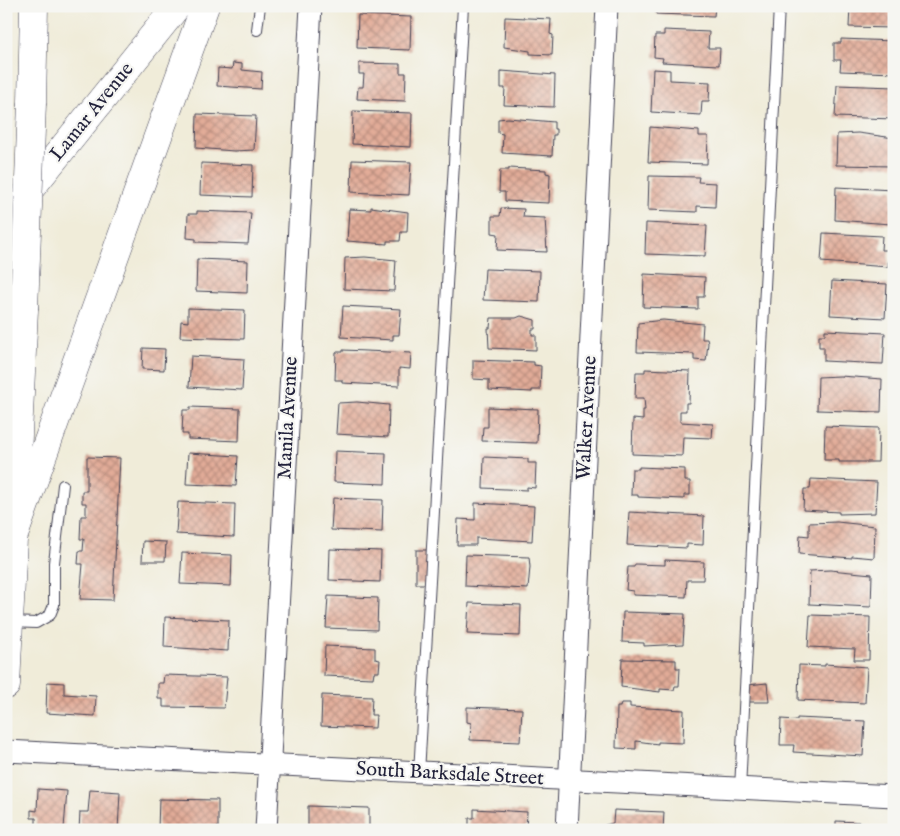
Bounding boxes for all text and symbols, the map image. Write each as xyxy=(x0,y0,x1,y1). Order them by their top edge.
street label: Lamar Avenue xyxy=(45,58,139,166)
street label: Walker Avenue xyxy=(571,355,603,481)
street label: Manila Avenue xyxy=(272,356,304,480)
street label: South Barksdale Street xyxy=(355,757,545,791)

